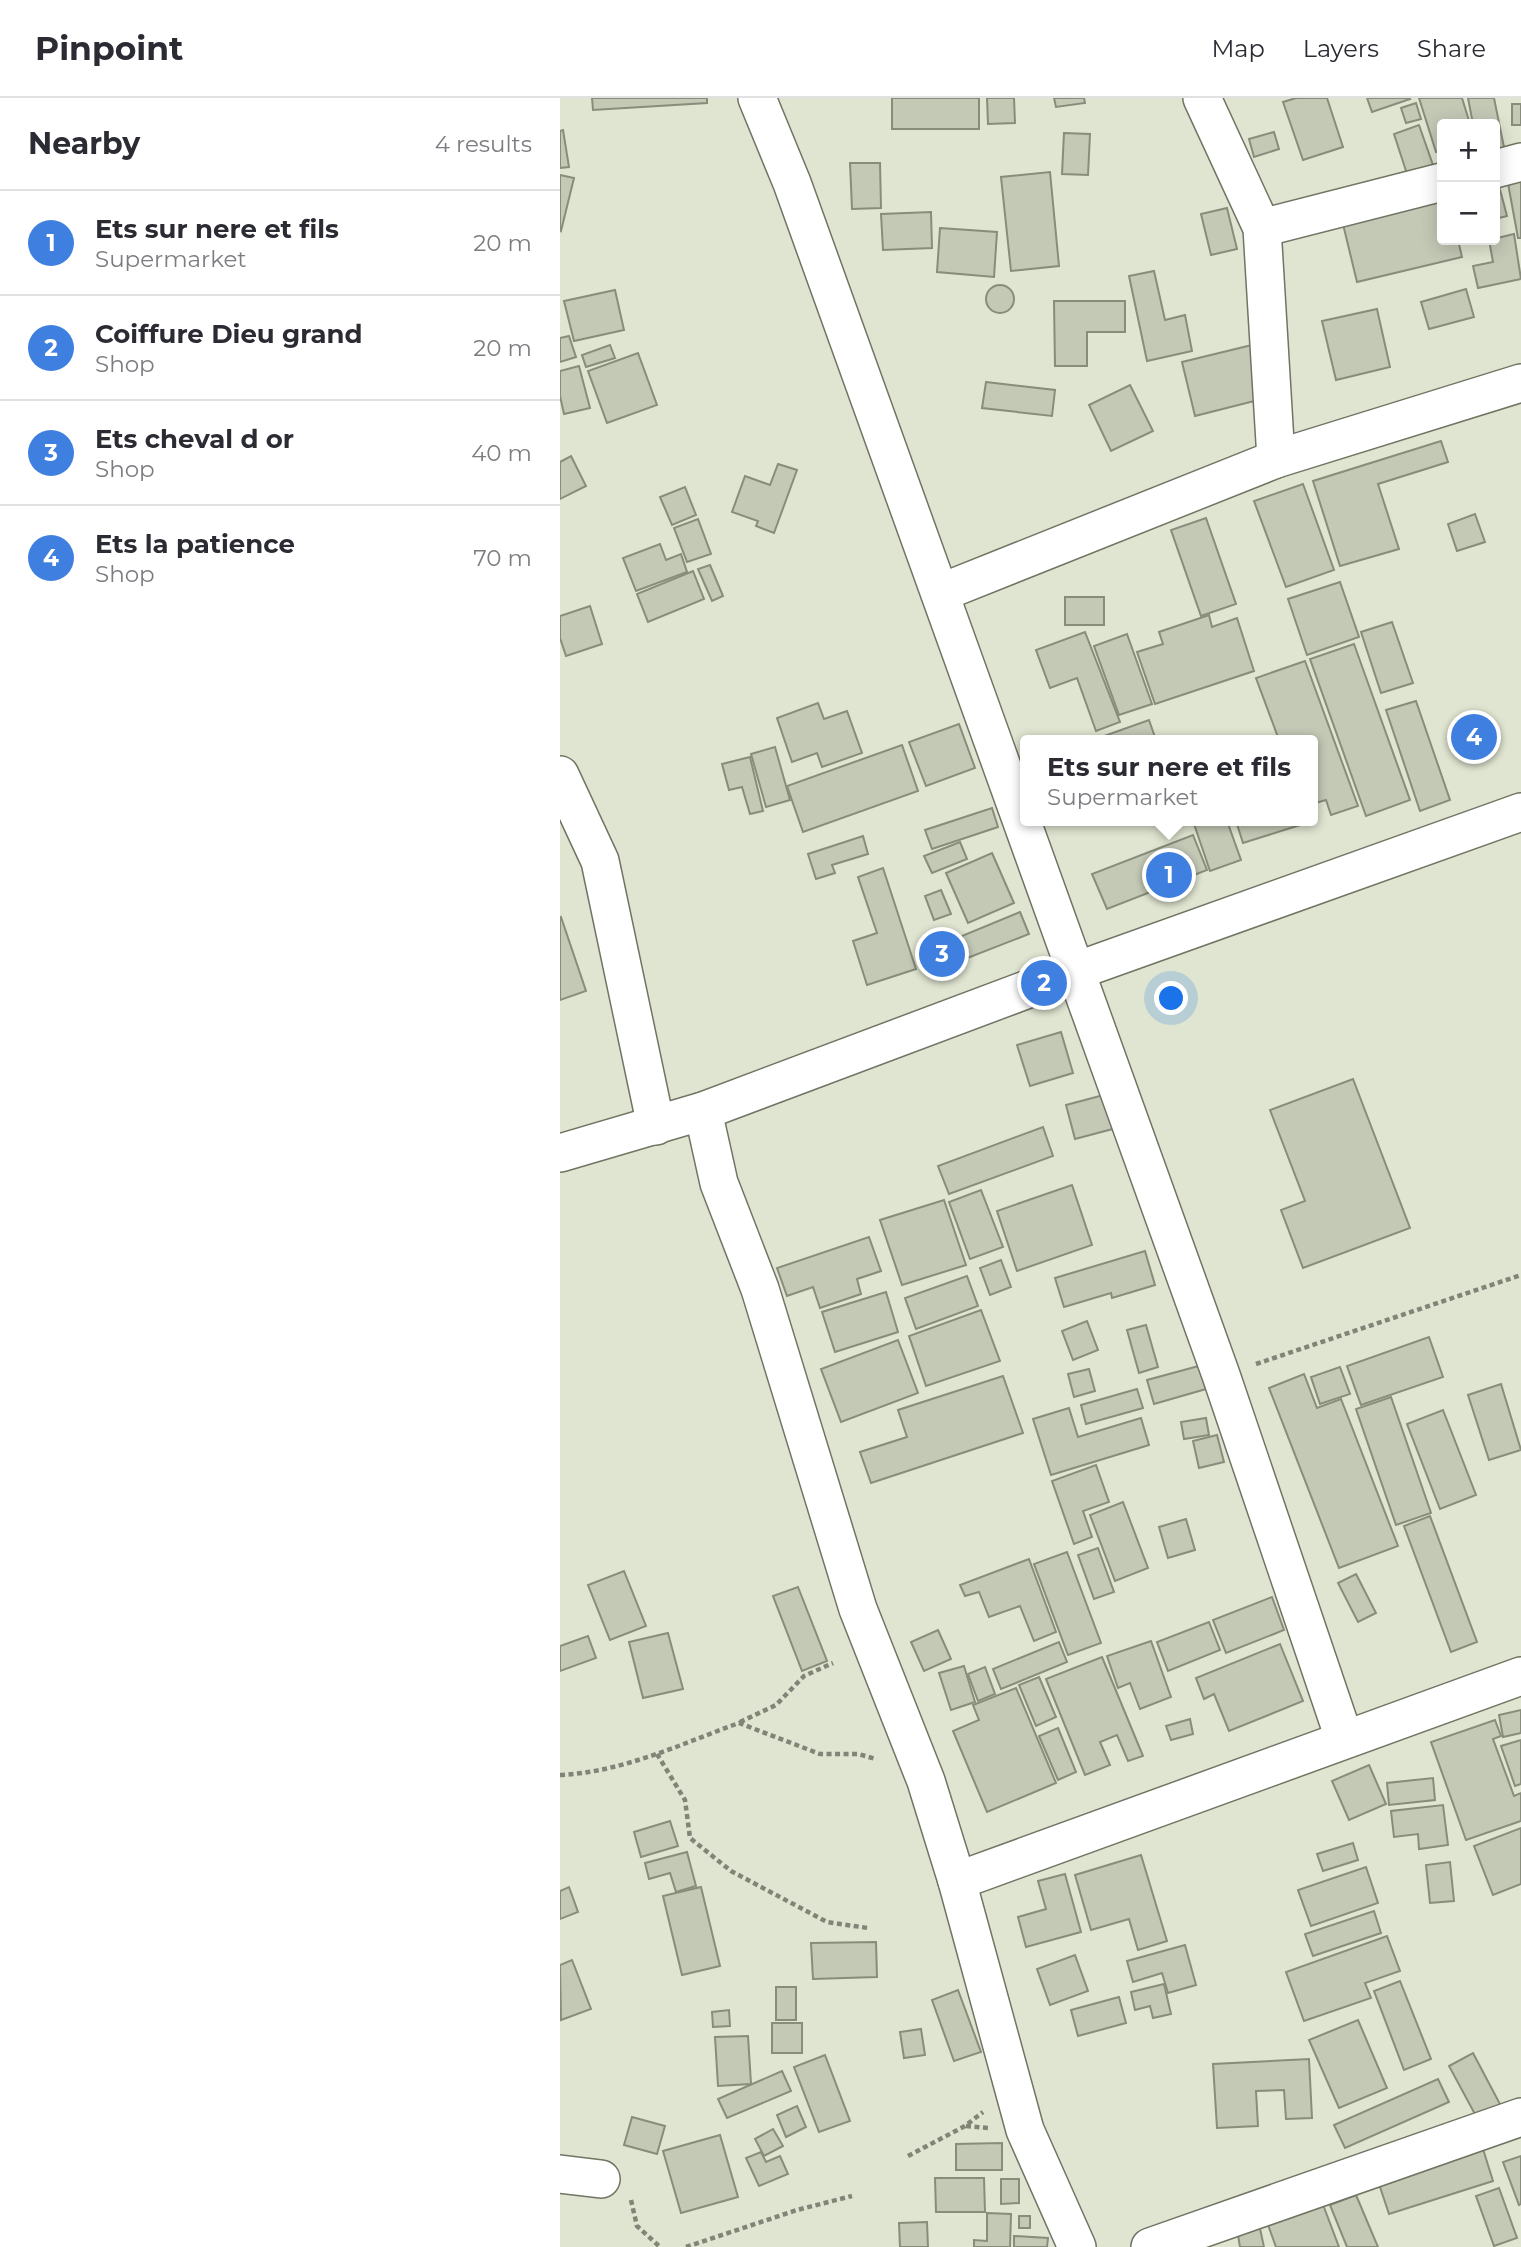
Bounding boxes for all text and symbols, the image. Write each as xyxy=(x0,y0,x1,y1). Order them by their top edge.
text: Pinpoint xyxy=(35,28,183,68)
text: Map xyxy=(1211,34,1265,63)
text: Layers xyxy=(1303,34,1379,63)
text: Share xyxy=(1417,34,1486,63)
map controls xyxy=(1437,119,1500,245)
button: + xyxy=(1437,119,1500,182)
text: Nearby xyxy=(28,125,140,162)
text: 4 results xyxy=(435,130,532,158)
button: − xyxy=(1437,182,1500,245)
text: Ets sur nere et fils xyxy=(95,213,339,245)
text: 1 xyxy=(46,229,56,257)
text: 20 m xyxy=(473,229,532,257)
text: Supermarket xyxy=(95,245,247,273)
text: Coiffure Dieu grand xyxy=(95,318,363,350)
text: 2 xyxy=(44,334,58,362)
text: 20 m xyxy=(473,334,532,362)
text: Shop xyxy=(95,350,155,378)
text: Ets cheval d or xyxy=(95,423,294,455)
text: 3 xyxy=(44,439,58,467)
text: 40 m xyxy=(471,439,532,467)
text: Shop xyxy=(95,455,155,483)
text: Ets la patience xyxy=(95,528,295,560)
text: 4 xyxy=(43,544,59,572)
text: 70 m xyxy=(473,544,532,572)
text: Shop xyxy=(95,560,155,588)
pin: 4 xyxy=(1451,711,1497,763)
popup xyxy=(1020,735,1318,826)
text: Ets sur nere et fils xyxy=(1047,751,1291,783)
text: Supermarket xyxy=(1047,783,1199,811)
pin: 1 xyxy=(1146,849,1192,901)
pin: 3 xyxy=(919,928,965,980)
pin: 2 xyxy=(1021,957,1067,1009)
your location xyxy=(1154,981,1188,1015)

